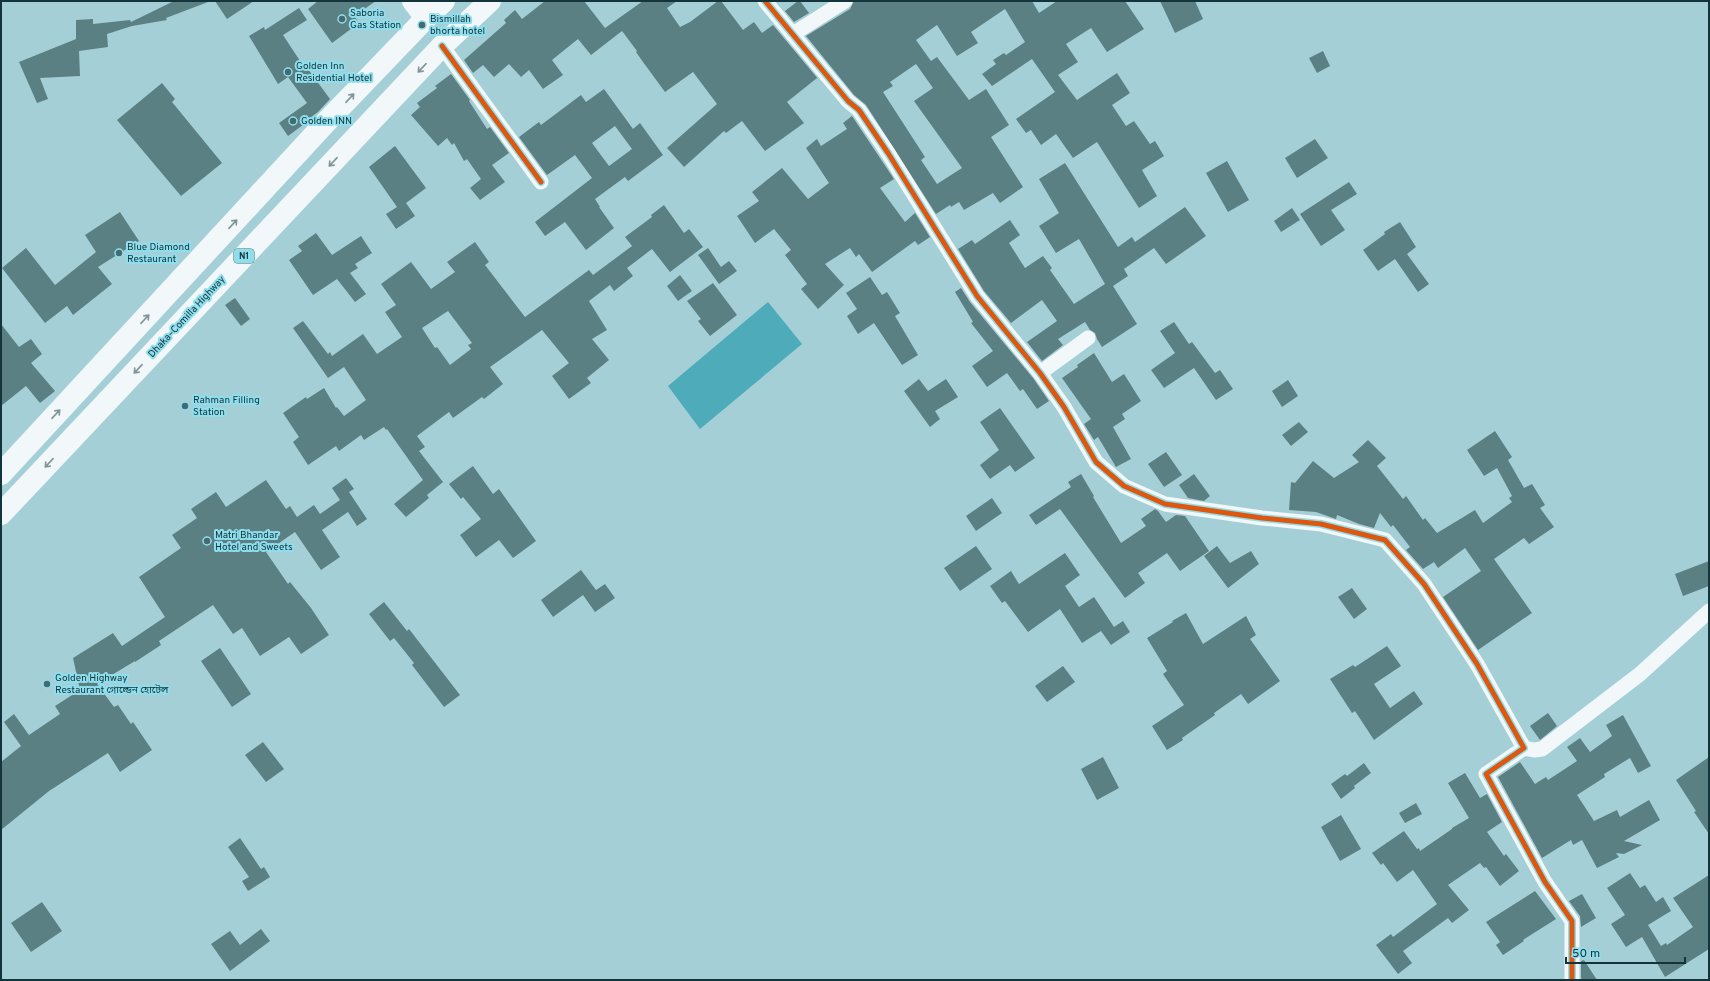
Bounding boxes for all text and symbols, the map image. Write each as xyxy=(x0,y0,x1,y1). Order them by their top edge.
place label: Saboria Gas Station xyxy=(350,7,401,32)
place label: Bismillah bhorta hotel xyxy=(430,13,485,38)
marker: Saboria Gas Station xyxy=(337,14,347,24)
marker: Bismillah bhorta hotel xyxy=(417,20,427,30)
place label: Golden Inn Residential Hotel xyxy=(296,60,372,85)
one-way arrow xyxy=(417,63,427,73)
marker: Golden Inn Residential Hotel xyxy=(283,67,293,77)
one-way arrow xyxy=(345,93,355,103)
place label: Golden INN xyxy=(301,115,352,128)
marker: Golden INN xyxy=(288,116,298,126)
one-way arrow xyxy=(328,157,338,167)
one-way arrow xyxy=(228,219,238,229)
place label: Blue Diamond Restaurant xyxy=(127,241,190,266)
marker: Blue Diamond Restaurant xyxy=(114,248,124,258)
road number: N1 xyxy=(234,249,254,263)
street label: Dhaka–Comilla Highway xyxy=(146,273,228,361)
one-way arrow xyxy=(140,314,149,324)
one-way arrow xyxy=(133,364,143,374)
place label: Rahman Filling Station xyxy=(193,394,260,419)
marker: Rahman Filling Station xyxy=(180,401,190,411)
one-way arrow xyxy=(52,409,61,420)
one-way arrow xyxy=(44,458,53,468)
place label: Matri Bhandar Hotel and Sweets xyxy=(215,529,293,554)
marker: Matri Bhandar Hotel and Sweets xyxy=(202,536,212,546)
place label: Golden Highway Restaurant গোল্ডেন হোটেল xyxy=(55,672,169,697)
marker: Golden Highway Restaurant গোল্ডেন হোটেল xyxy=(42,679,52,689)
scale bar xyxy=(1566,939,1685,965)
text: 50 m xyxy=(1572,946,1600,962)

